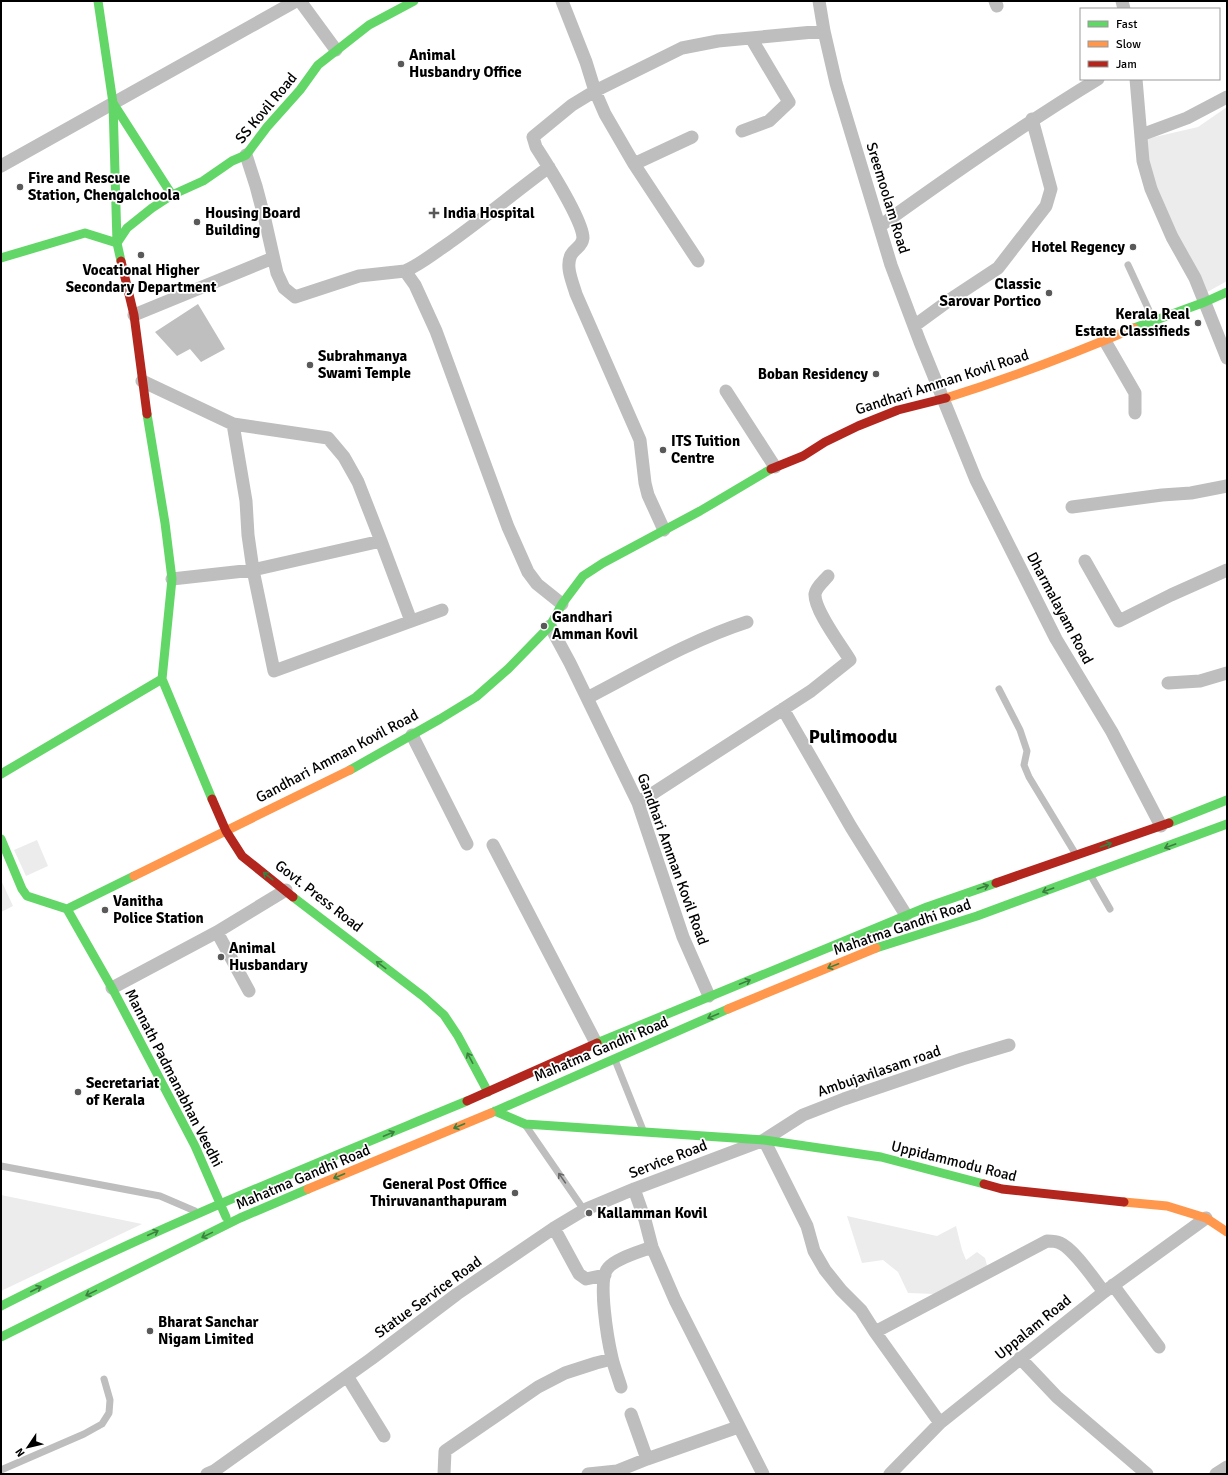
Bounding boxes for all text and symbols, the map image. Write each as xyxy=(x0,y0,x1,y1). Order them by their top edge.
legend xyxy=(1080,8,1220,80)
text: Fast xyxy=(1116,17,1137,32)
text: Slow xyxy=(1116,37,1141,52)
place label: Animal Husbandry Office xyxy=(409,46,522,81)
text: Jam xyxy=(1116,57,1137,72)
marker: Animal Husbandry Office xyxy=(396,59,406,69)
street label: SS Kovil Road xyxy=(231,69,301,147)
street label: Sreemoolam Road xyxy=(863,140,914,256)
place label: Fire and Rescue Station, Chengalchoola xyxy=(28,169,180,204)
marker: Fire and Rescue Station, Chengalchoola xyxy=(15,182,25,192)
place label: Housing Board Building xyxy=(205,204,301,239)
place label: India Hospital xyxy=(443,204,535,222)
marker: India Hospital xyxy=(428,207,440,219)
marker: Housing Board Building xyxy=(192,217,202,227)
place label: Hotel Regency xyxy=(1031,238,1126,256)
marker: Hotel Regency xyxy=(1128,242,1138,252)
marker: Vocational Higher Secondary Department xyxy=(136,250,146,260)
place label: Vocational Higher Secondary Department xyxy=(66,261,217,296)
place label: Classic Sarovar Portico xyxy=(940,275,1041,310)
marker: Classic Sarovar Portico xyxy=(1044,288,1054,298)
place label: Kerala Real Estate Classifieds xyxy=(1075,305,1190,340)
marker: Kerala Real Estate Classifieds xyxy=(1193,318,1203,328)
street label: Gandhari Amman Kovil Road xyxy=(853,345,1031,419)
place label: Subrahmanya Swami Temple xyxy=(318,347,411,382)
marker: Subrahmanya Swami Temple xyxy=(305,360,315,370)
place label: Boban Residency xyxy=(758,365,869,383)
marker: Boban Residency xyxy=(871,369,881,379)
place label: ITS Tuition Centre xyxy=(671,432,740,467)
marker: ITS Tuition Centre xyxy=(658,445,668,455)
street label: Dharmalayam Road xyxy=(1023,549,1097,667)
place label: Gandhari Amman Kovil xyxy=(552,608,638,643)
marker: Gandhari Amman Kovil xyxy=(539,621,549,631)
street label: Gandhari Amman Kovil Road xyxy=(253,705,421,807)
district label: Pulimoodu xyxy=(809,725,897,749)
street label: Gandhari Amman Kovil Road xyxy=(634,771,712,947)
one-way arrow xyxy=(1099,840,1111,848)
one-way arrow xyxy=(1164,842,1176,850)
street label: Govt. Press Road xyxy=(272,856,366,936)
one-way arrow xyxy=(262,872,273,880)
one-way arrow xyxy=(976,883,988,891)
one-way arrow xyxy=(1042,887,1054,895)
place label: Vanitha Police Station xyxy=(113,892,204,927)
street label: Mahatma Gandhi Road xyxy=(831,895,973,959)
marker: Vanitha Police Station xyxy=(100,905,110,915)
place label: Animal Husbandary xyxy=(229,939,308,974)
marker: Animal Husbandary xyxy=(216,952,226,962)
one-way arrow xyxy=(376,961,387,969)
one-way arrow xyxy=(827,963,839,970)
one-way arrow xyxy=(738,977,750,985)
street label: Mannath Padmanabhan Veedhi xyxy=(121,986,227,1170)
street label: Mahatma Gandhi Road xyxy=(531,1012,671,1086)
one-way arrow xyxy=(707,1012,719,1020)
street label: Ambujavilasam road xyxy=(815,1041,943,1101)
one-way arrow xyxy=(465,1052,473,1064)
place label: Secretariat of Kerala xyxy=(86,1074,160,1109)
marker: Secretariat of Kerala xyxy=(73,1087,83,1097)
one-way arrow xyxy=(453,1122,465,1130)
one-way arrow xyxy=(383,1129,395,1137)
street label: Service Road xyxy=(626,1136,710,1182)
street label: Uppidammodu Road xyxy=(889,1137,1019,1185)
street label: Mahatma Gandhi Road xyxy=(233,1140,373,1214)
one-way arrow xyxy=(333,1173,345,1181)
one-way arrow xyxy=(558,1173,566,1184)
place label: General Post Office Thiruvananthapuram xyxy=(370,1175,507,1210)
marker: General Post Office Thiruvananthapuram xyxy=(510,1188,520,1198)
place label: Kallamman Kovil xyxy=(597,1204,708,1222)
marker: Kallamman Kovil xyxy=(584,1208,594,1218)
one-way arrow xyxy=(147,1229,159,1236)
one-way arrow xyxy=(202,1232,214,1239)
street label: Statue Service Road xyxy=(371,1252,485,1342)
one-way arrow xyxy=(30,1284,42,1292)
one-way arrow xyxy=(85,1289,97,1297)
street label: Uppalam Road xyxy=(991,1291,1075,1363)
place label: Bharat Sanchar Nigam Limited xyxy=(158,1313,259,1348)
marker: Bharat Sanchar Nigam Limited xyxy=(145,1326,155,1336)
north arrow xyxy=(8,1427,48,1467)
text: N xyxy=(13,1446,28,1459)

